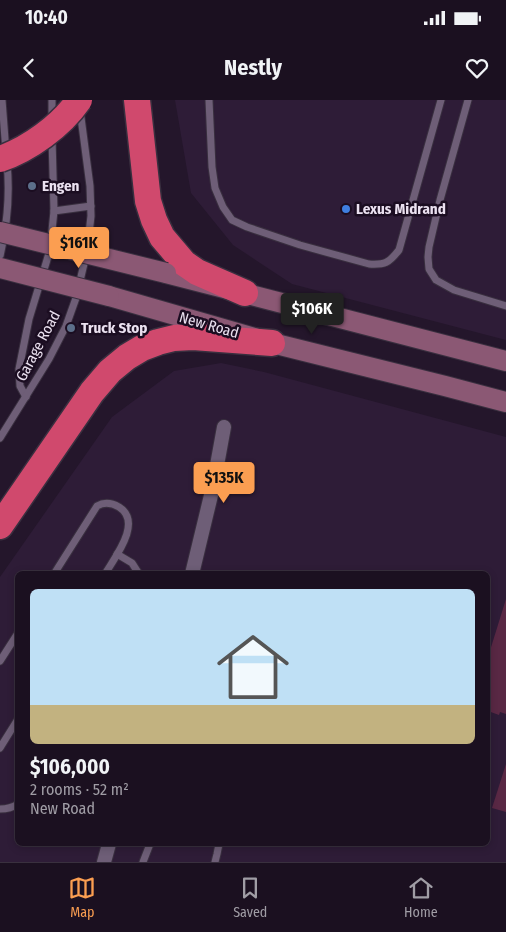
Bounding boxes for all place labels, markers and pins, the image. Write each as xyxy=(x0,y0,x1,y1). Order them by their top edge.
place label: Engen xyxy=(42,177,80,195)
marker: Engen xyxy=(26,180,38,192)
place label: Lexus Midrand xyxy=(356,200,446,218)
marker: Lexus Midrand xyxy=(340,203,352,215)
pin: $161K xyxy=(44,226,114,269)
pin: $106K xyxy=(277,292,347,335)
place label: Truck Stop xyxy=(81,319,147,337)
marker: Truck Stop xyxy=(65,322,77,334)
pin: $135K xyxy=(189,462,259,504)

